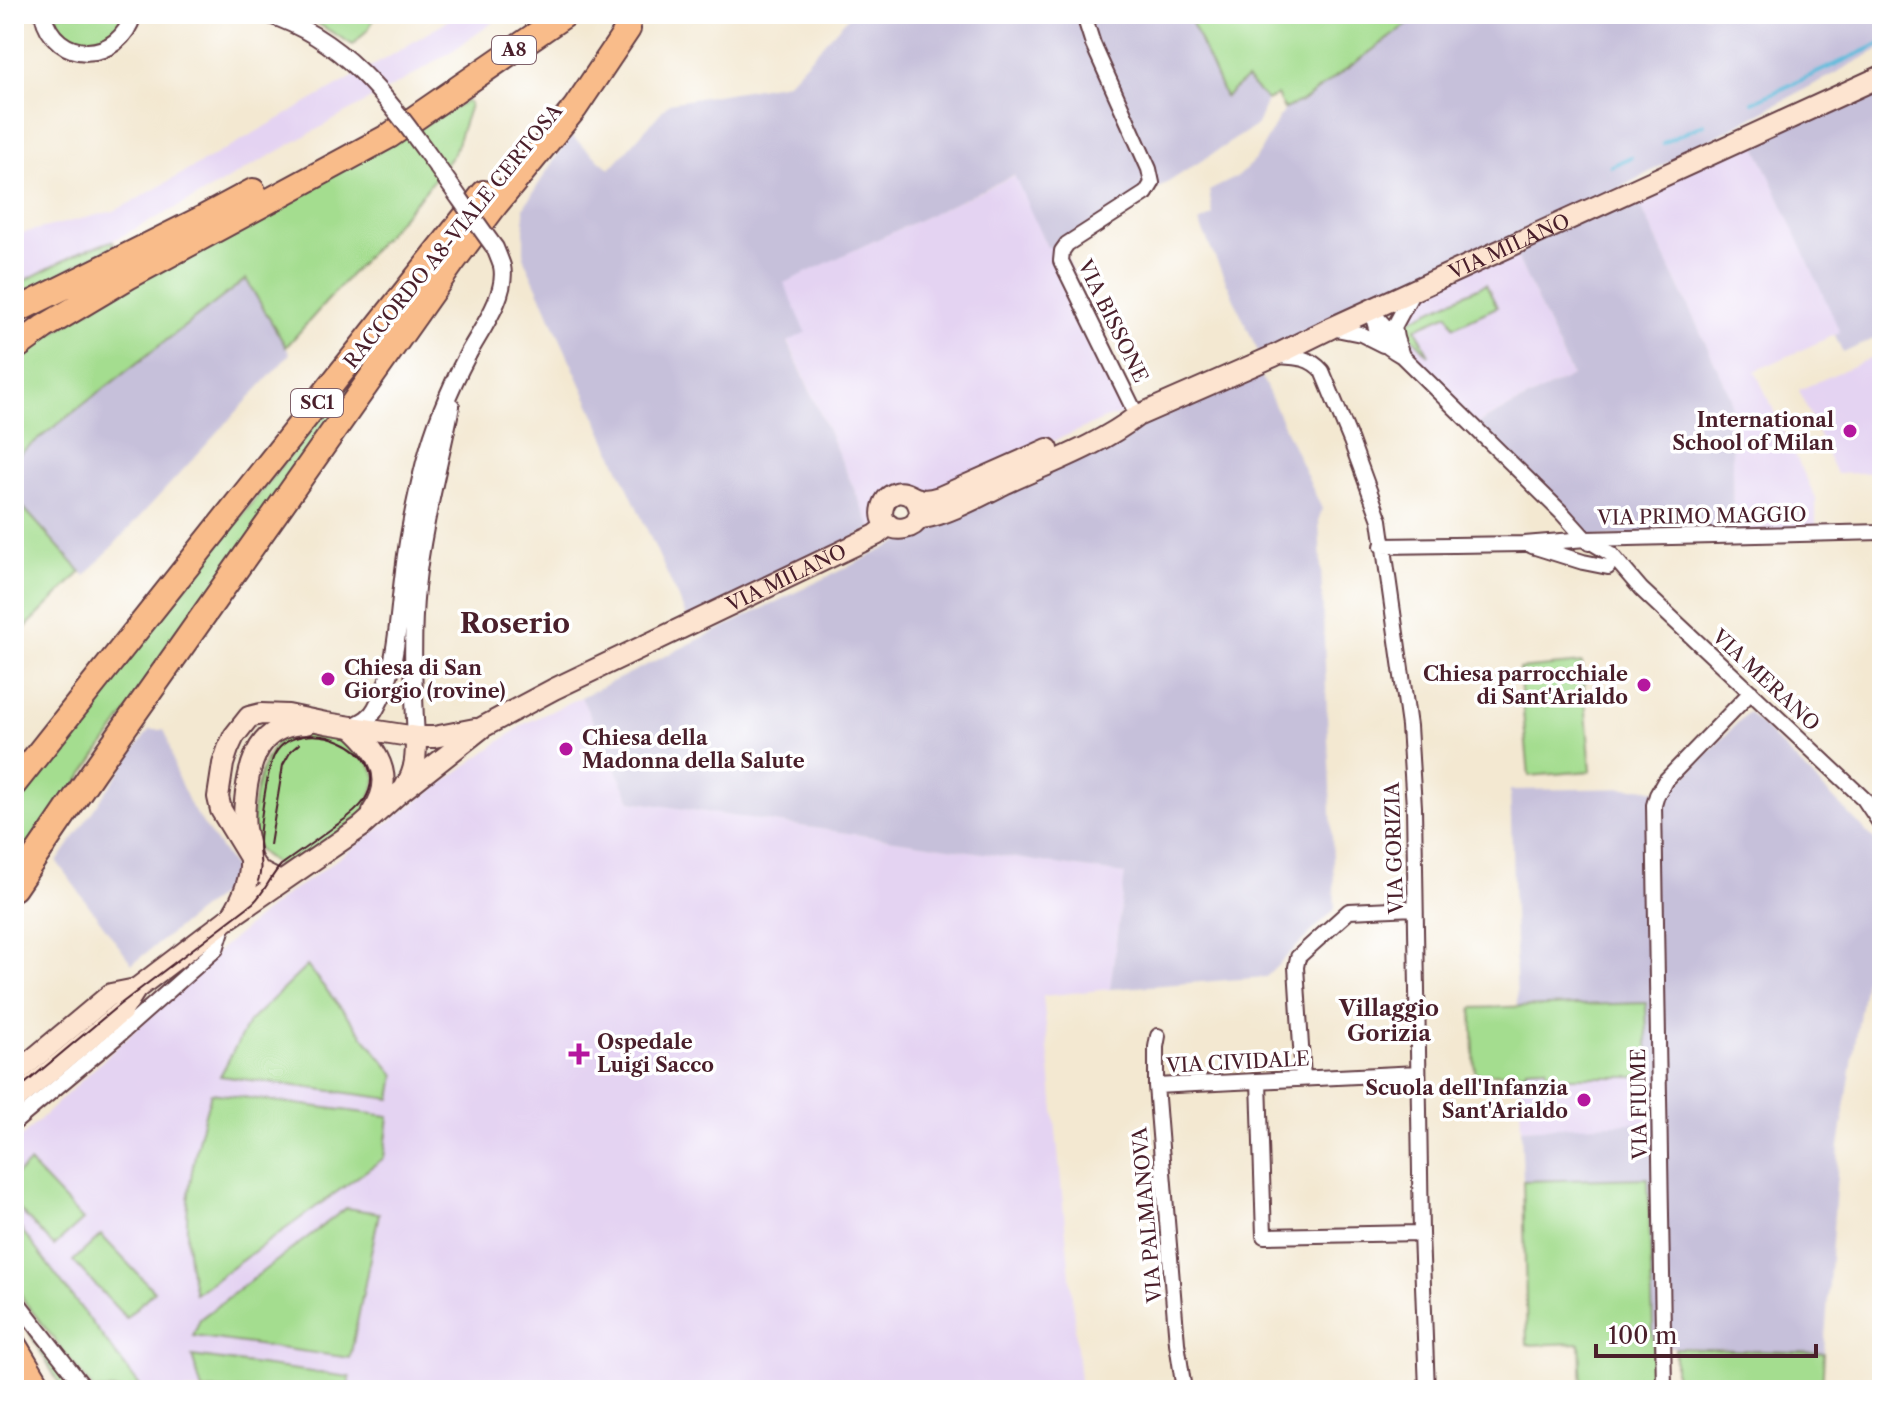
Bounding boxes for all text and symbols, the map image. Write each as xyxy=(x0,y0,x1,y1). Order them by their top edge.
road number: A8 xyxy=(492,36,536,64)
street label: RACCORDO A8-VIALE CERTOSA xyxy=(339,98,568,373)
street label: VIA MILANO xyxy=(1444,208,1573,285)
street label: VIA BISSONE xyxy=(1073,255,1153,386)
road number: SC1 xyxy=(291,389,343,417)
place label: International School of Milan xyxy=(1672,408,1834,455)
marker: International School of Milan xyxy=(1841,422,1859,440)
street label: VIA PRIMO MAGGIO xyxy=(1596,502,1807,530)
street label: VIA MILANO xyxy=(722,539,850,617)
district label: Roserio xyxy=(460,606,570,640)
street label: VIA MERANO xyxy=(1707,624,1825,736)
place label: Chiesa di San Giorgio (rovine) xyxy=(344,656,506,703)
place label: Chiesa parrocchiale di Sant'Arialdo xyxy=(1423,662,1628,709)
marker: Chiesa di San Giorgio (rovine) xyxy=(319,670,337,688)
marker: Chiesa parrocchiale di Sant'Arialdo xyxy=(1635,676,1653,694)
place label: Chiesa della Madonna della Salute xyxy=(582,726,805,773)
marker: Chiesa della Madonna della Salute xyxy=(557,740,575,758)
street label: VIA GORIZIA xyxy=(1380,780,1408,915)
district label: Villaggio Gorizia xyxy=(1338,995,1439,1047)
place label: Ospedale Luigi Sacco xyxy=(597,1030,714,1077)
marker: Ospedale Luigi Sacco xyxy=(568,1043,590,1065)
street label: VIA CIVIDALE xyxy=(1165,1046,1310,1078)
street label: VIA FIUME xyxy=(1626,1048,1652,1161)
place label: Scuola dell'Infanzia Sant'Arialdo xyxy=(1365,1076,1568,1123)
marker: Scuola dell'Infanzia Sant'Arialdo xyxy=(1575,1091,1593,1109)
street label: VIA PALMANOVA xyxy=(1127,1125,1167,1305)
scale bar xyxy=(1596,1308,1816,1358)
text: 100 m xyxy=(1608,1321,1677,1350)

